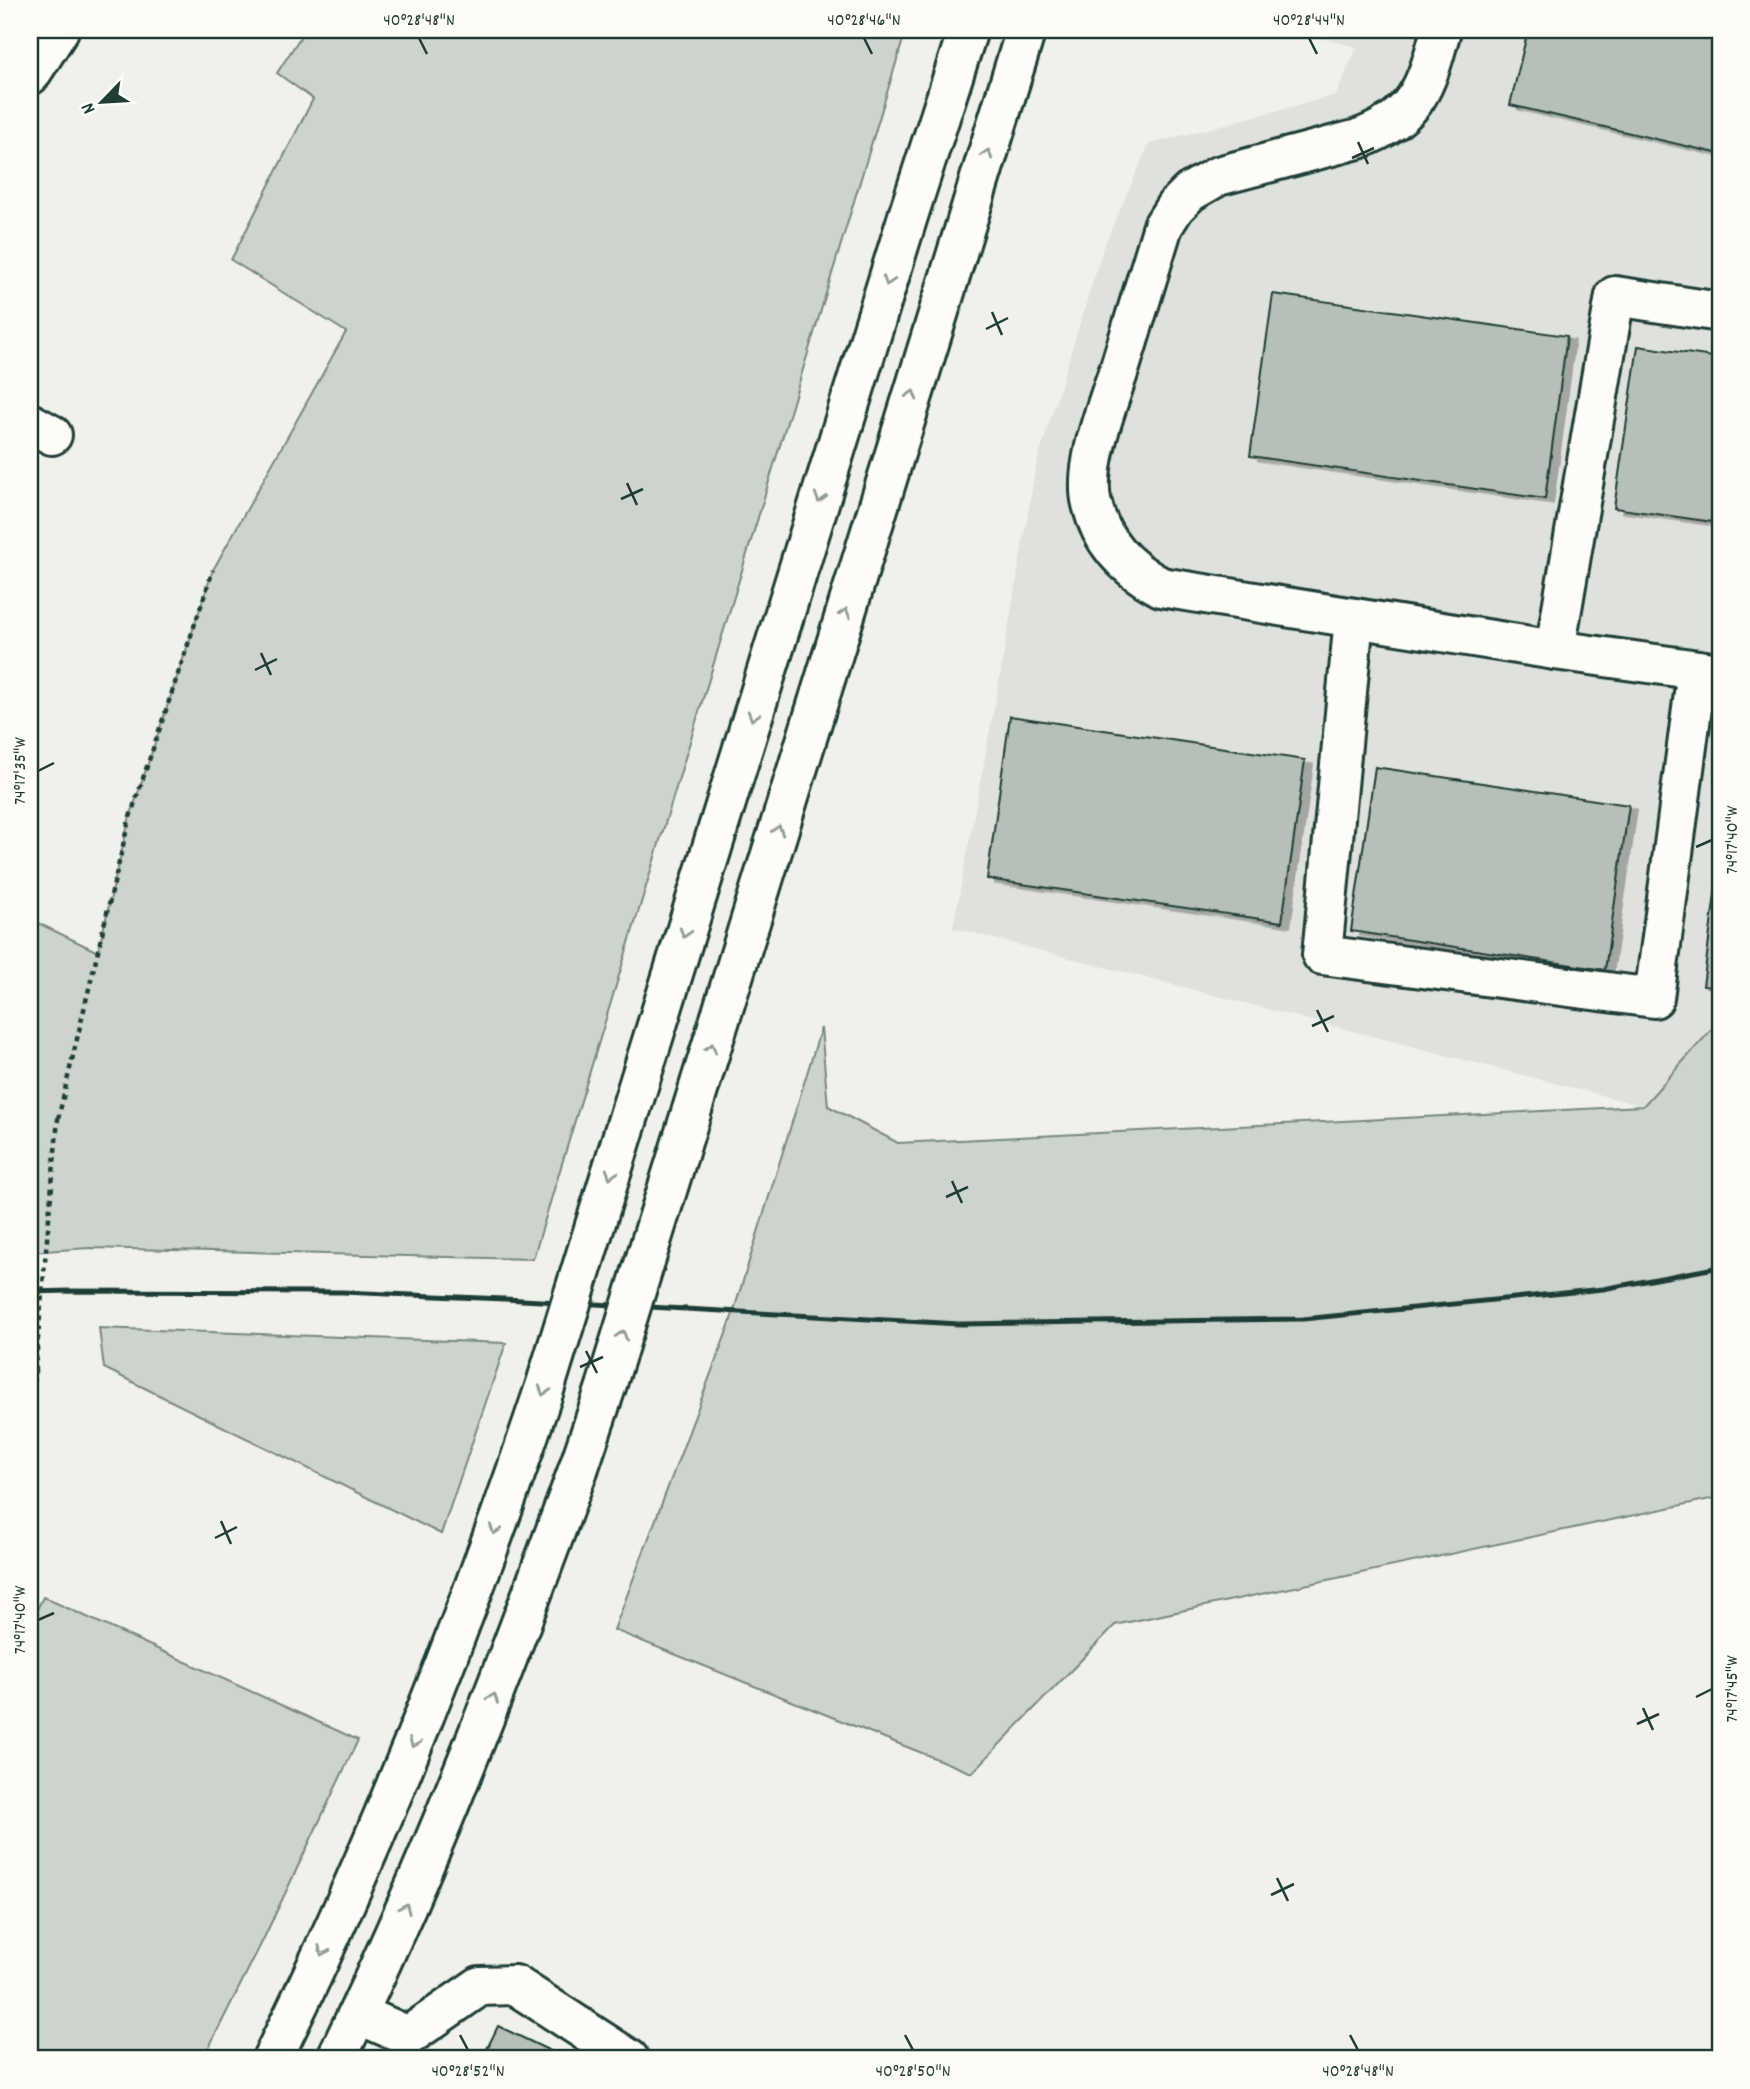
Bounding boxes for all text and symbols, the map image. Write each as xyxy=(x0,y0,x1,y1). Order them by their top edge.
text: 40°28'48"N xyxy=(383,9,455,34)
text: 40°28'46"N xyxy=(827,9,901,34)
text: 40°28'44"N xyxy=(1273,9,1345,34)
north arrow xyxy=(66,66,136,136)
text: N xyxy=(76,98,104,118)
one-way arrow xyxy=(979,148,993,160)
one-way arrow xyxy=(882,275,896,287)
one-way arrow xyxy=(904,390,918,402)
one-way arrow xyxy=(814,492,829,504)
one-way arrow xyxy=(837,607,852,619)
one-way arrow xyxy=(747,709,761,721)
text: 74°17'35"W xyxy=(9,737,34,805)
text: 74°17'40"W xyxy=(1721,805,1746,874)
one-way arrow xyxy=(770,825,785,837)
one-way arrow xyxy=(679,927,694,939)
one-way arrow xyxy=(703,1042,718,1054)
one-way arrow xyxy=(604,1168,619,1180)
one-way arrow xyxy=(614,1329,629,1341)
one-way arrow xyxy=(538,1385,552,1397)
one-way arrow xyxy=(489,1524,503,1536)
text: 74°17'40"W xyxy=(9,1585,34,1654)
text: 74°17'45"W xyxy=(1721,1655,1746,1723)
one-way arrow xyxy=(484,1693,498,1705)
one-way arrow xyxy=(408,1735,422,1748)
one-way arrow xyxy=(397,1903,411,1915)
one-way arrow xyxy=(317,1944,331,1957)
text: 40°28'52"N xyxy=(431,2060,505,2085)
text: 40°28'50"N xyxy=(875,2060,951,2085)
text: 40°28'48"N xyxy=(1322,2060,1394,2085)

